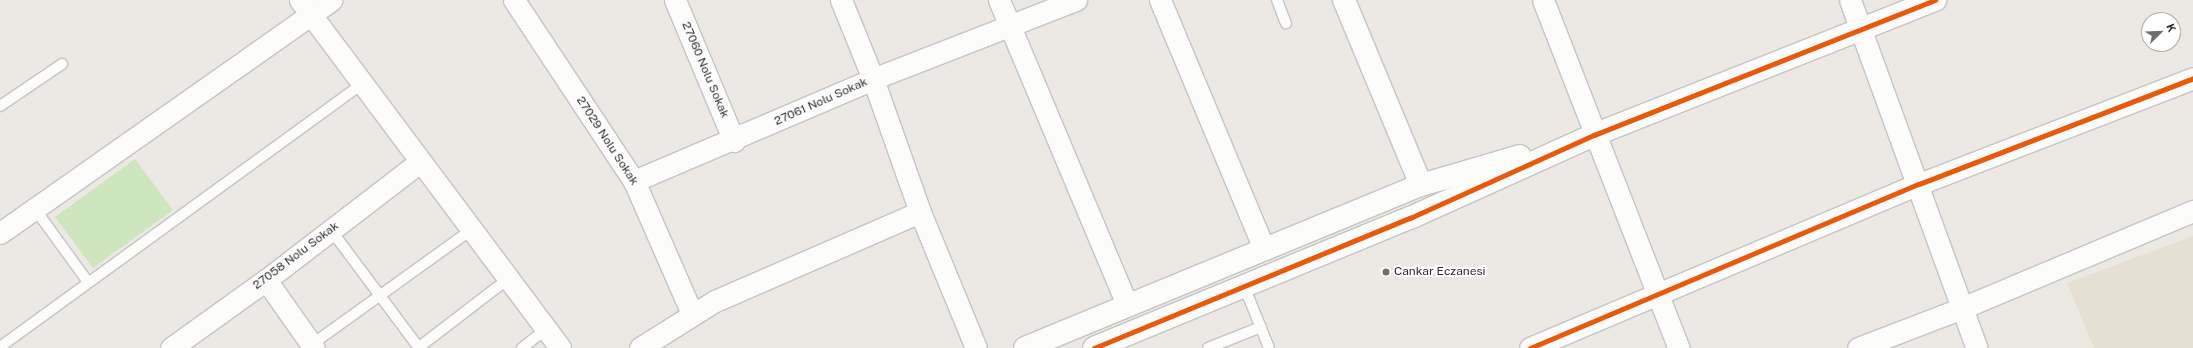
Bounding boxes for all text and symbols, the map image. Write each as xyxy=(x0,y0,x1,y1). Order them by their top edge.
north arrow xyxy=(2141,12,2181,52)
street label: 27060 Nolu Sokak xyxy=(678,20,732,120)
text: K xyxy=(2164,22,2178,34)
street label: 27061 Nolu Sokak xyxy=(772,75,870,129)
street label: 27029 Nolu Sokak xyxy=(573,94,641,188)
street label: 27058 Nolu Sokak xyxy=(250,219,342,293)
place label: Cankar Eczanesi xyxy=(1394,265,1485,279)
marker: Cankar Eczanesi xyxy=(1381,267,1391,277)

